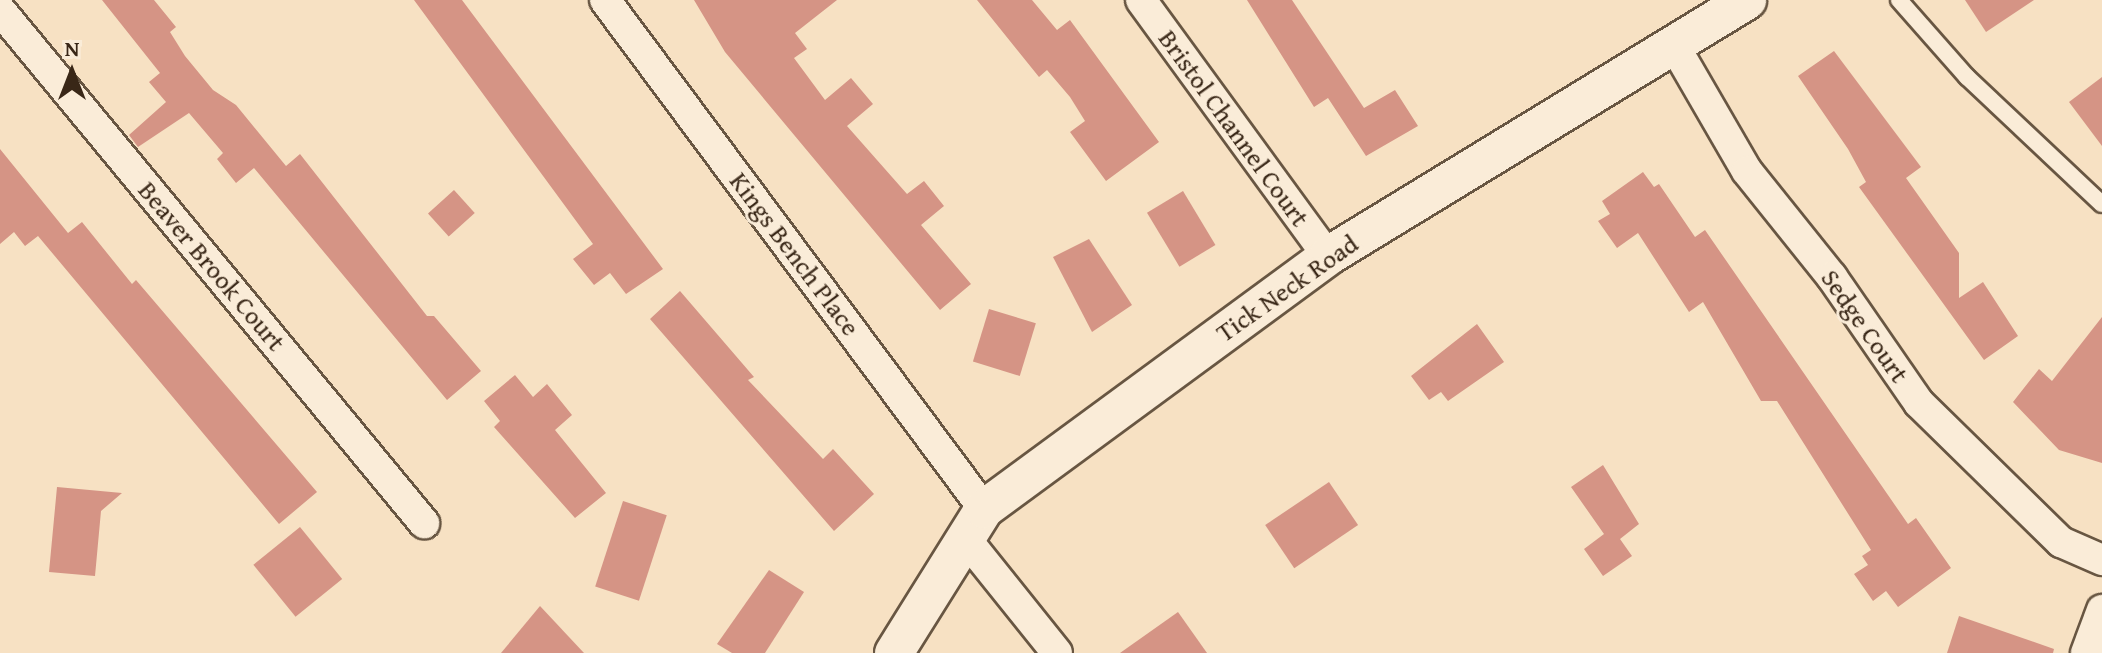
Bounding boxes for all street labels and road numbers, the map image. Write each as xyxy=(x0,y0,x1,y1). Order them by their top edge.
street label: Bristol Channel Court xyxy=(1152,24,1316,232)
street label: Kings Bench Place xyxy=(723,166,867,342)
street label: Beaver Brook Court xyxy=(132,175,292,357)
street label: Tick Neck Road xyxy=(1210,228,1364,348)
street label: Sedge Court xyxy=(1815,263,1915,389)

